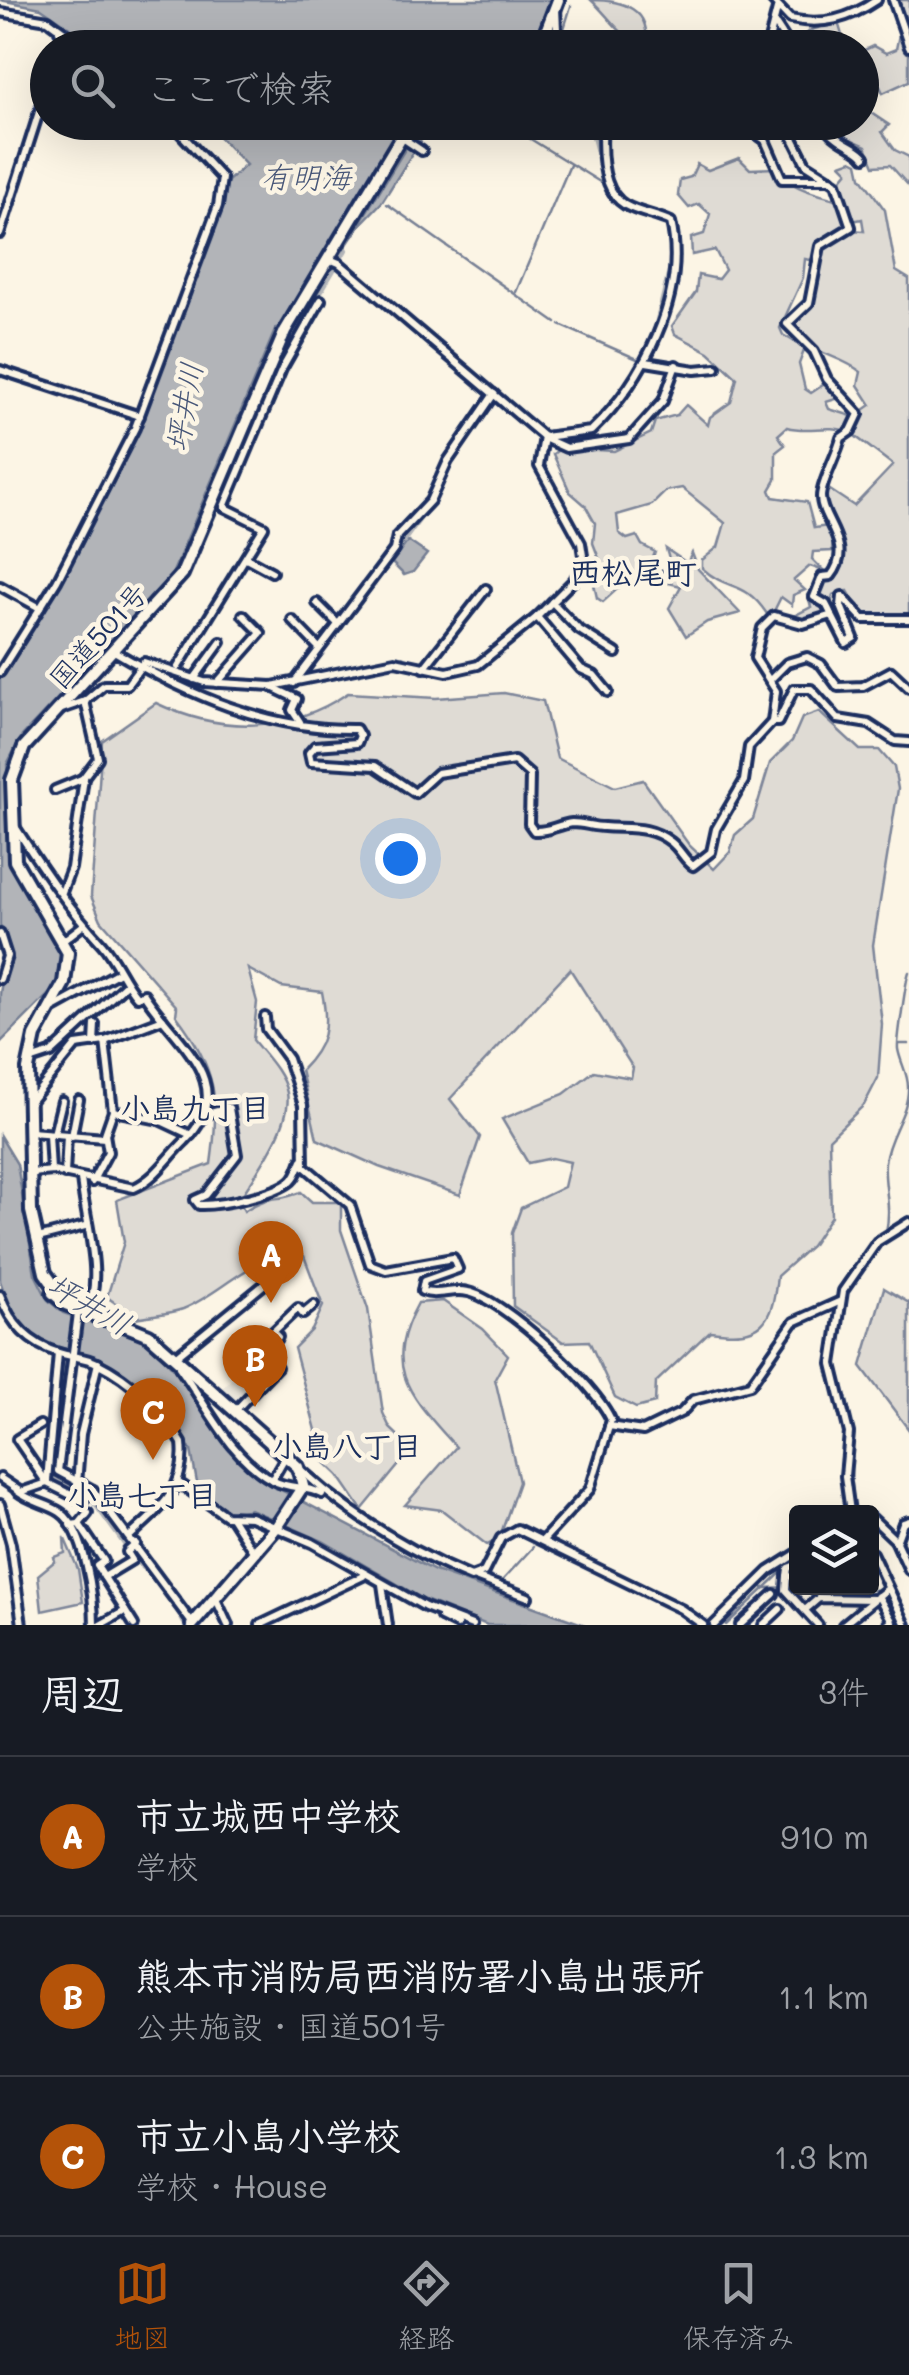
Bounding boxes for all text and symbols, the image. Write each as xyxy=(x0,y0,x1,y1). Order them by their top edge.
search box xyxy=(30,30,879,140)
icon: search xyxy=(65,58,120,113)
text: ここで検索 xyxy=(145,62,335,112)
water label: 有明海 xyxy=(261,156,353,196)
water label: 坪井川 xyxy=(156,359,211,454)
district label: 西松尾町 xyxy=(569,550,697,592)
street label: 国道501号 xyxy=(40,575,154,696)
your location xyxy=(375,833,426,884)
district label: 小島九丁目 xyxy=(120,1087,270,1127)
pin: A xyxy=(238,1220,304,1303)
water label: 坪井川 xyxy=(41,1263,139,1343)
pin: B xyxy=(222,1324,288,1407)
pin: C xyxy=(120,1378,186,1460)
district label: 小島八丁目 xyxy=(272,1425,422,1465)
district label: 小島七丁目 xyxy=(67,1474,217,1514)
map controls xyxy=(789,1505,879,1595)
button: layers xyxy=(789,1505,879,1595)
text: 周辺 xyxy=(40,1665,124,1720)
text: 3件 xyxy=(818,1670,869,1712)
text: 市立城西中学校 xyxy=(135,1790,401,1840)
text: A xyxy=(61,1815,84,1857)
text: 910 m xyxy=(780,1815,869,1857)
text: 学校 xyxy=(135,1844,199,1886)
text: 熊本市消防局西消防署小島出張所 xyxy=(135,1950,705,2000)
text: B xyxy=(62,1975,83,2017)
text: 1.1 km xyxy=(778,1975,869,2017)
text: 公共施設 · 国道501号 xyxy=(135,2004,446,2046)
text: 市立小島小学校 xyxy=(135,2110,401,2160)
text: C xyxy=(61,2135,84,2177)
text: 1.3 km xyxy=(774,2135,869,2177)
text: 学校 · House xyxy=(135,2164,328,2206)
tab: 地図 xyxy=(114,2256,170,2356)
tab: 経路 xyxy=(398,2256,455,2356)
tab: 保存済み xyxy=(683,2256,795,2356)

